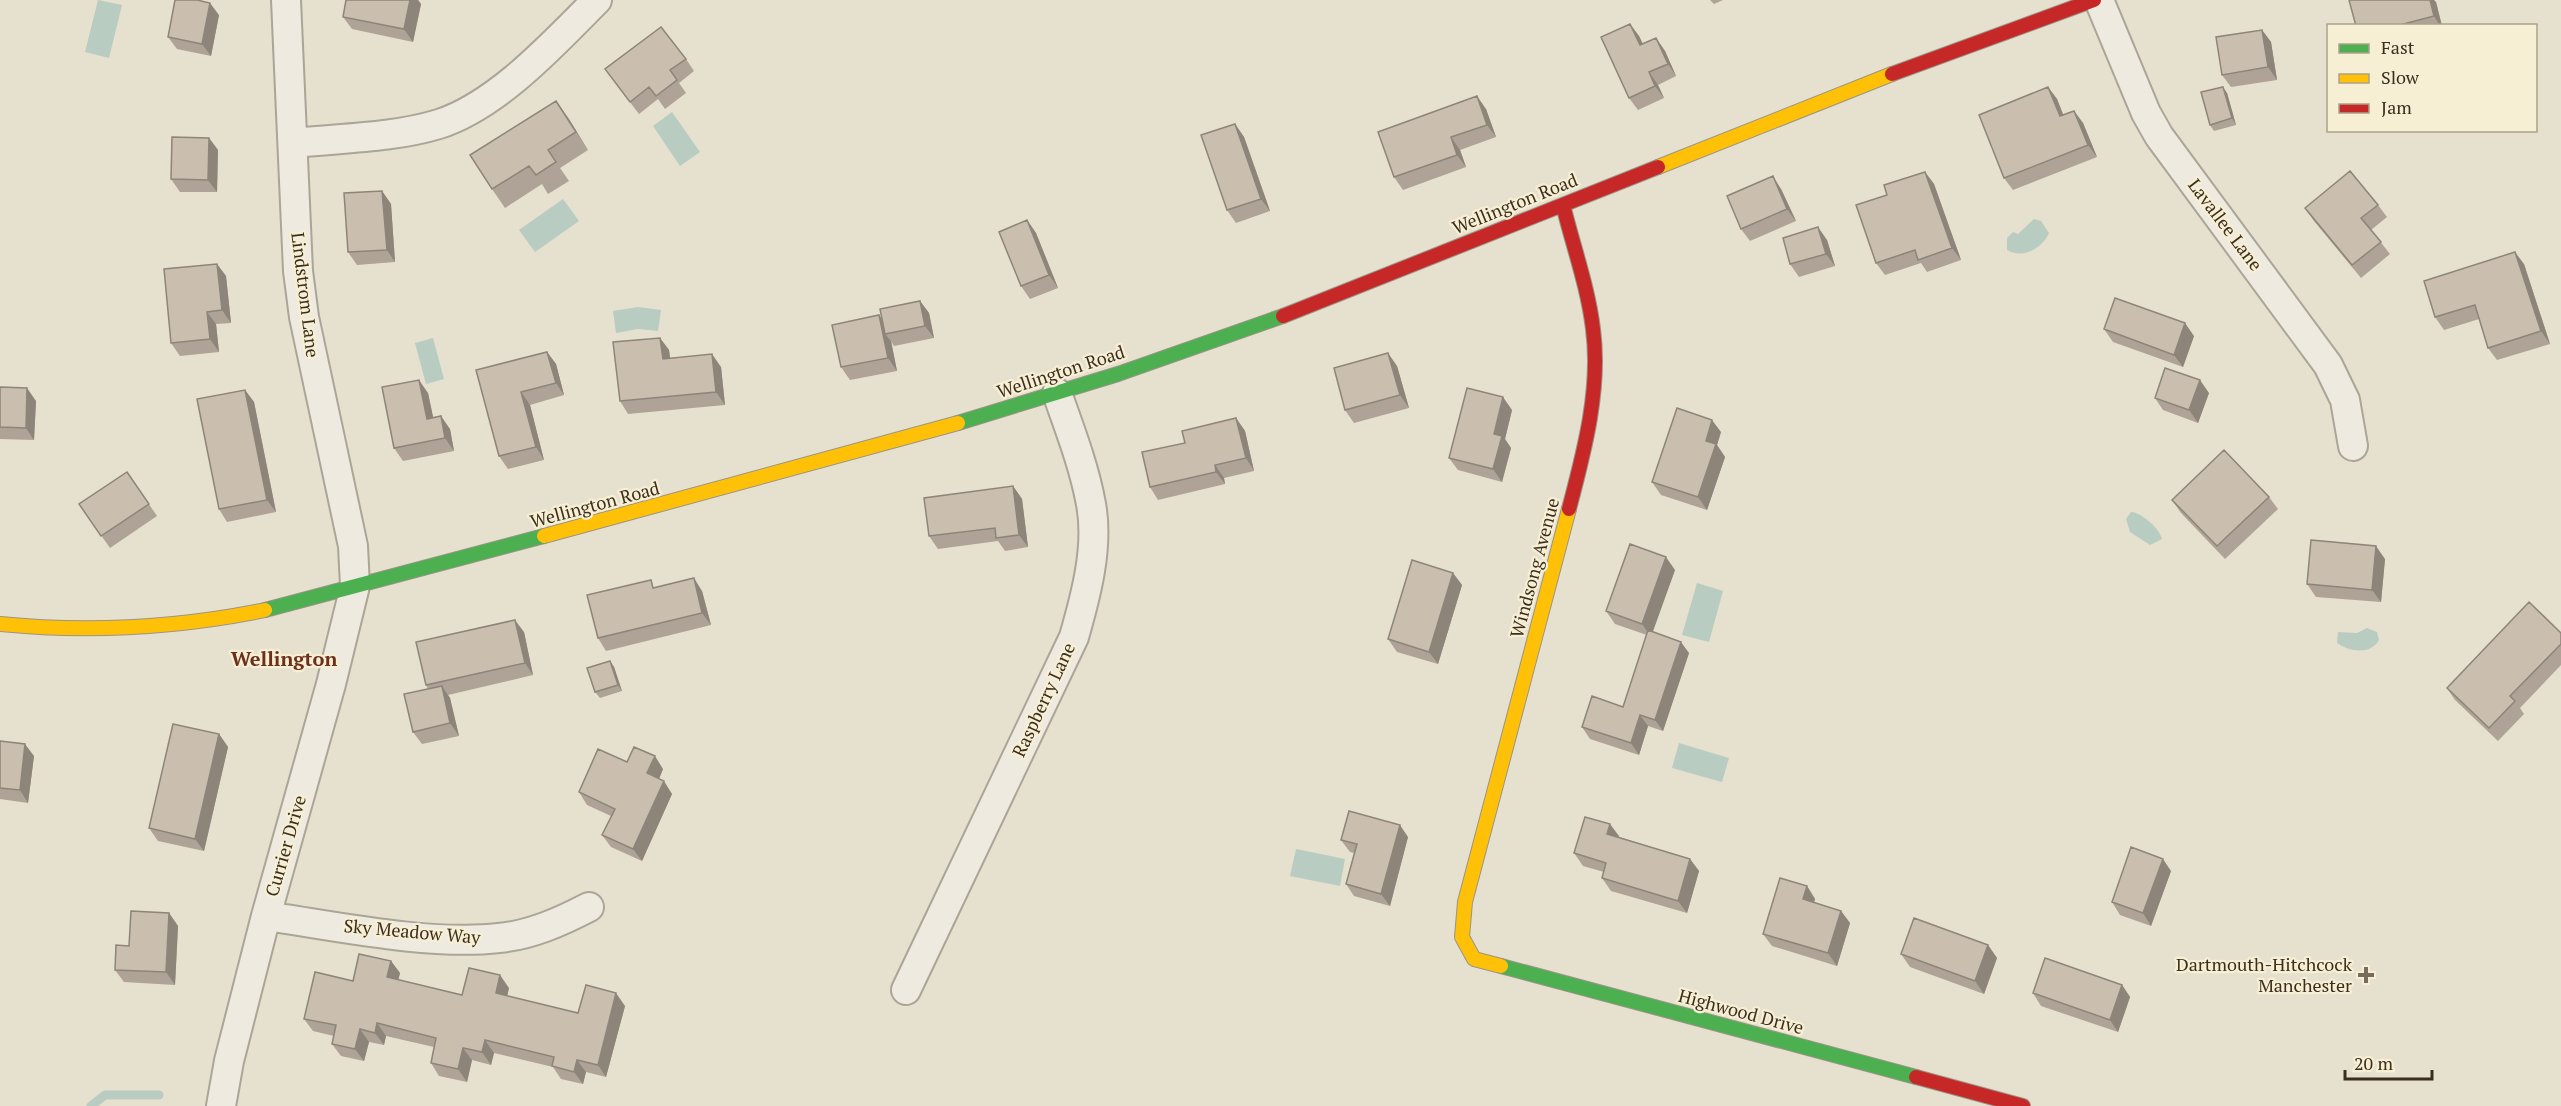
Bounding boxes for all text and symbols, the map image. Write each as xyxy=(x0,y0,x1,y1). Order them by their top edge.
legend xyxy=(2327,24,2537,132)
text: Fast xyxy=(2381,35,2415,59)
text: Slow xyxy=(2381,65,2420,89)
text: Jam xyxy=(2381,95,2412,119)
street label: Wellington Road xyxy=(1448,167,1581,239)
street label: Lavallee Lane xyxy=(2183,174,2268,275)
street label: Lindstrom Lane xyxy=(286,231,326,359)
street label: Wellington Road xyxy=(994,339,1128,403)
street label: Wellington Road xyxy=(527,475,662,533)
street label: Windsong Avenue xyxy=(1504,495,1564,640)
street label: Raspberry Lane xyxy=(1006,638,1080,761)
district label: Wellington xyxy=(231,645,337,672)
street label: Currier Drive xyxy=(259,792,311,899)
street label: Sky Meadow Way xyxy=(343,913,482,949)
place label: Dartmouth-Hitchcock Manchester xyxy=(2176,952,2353,997)
marker: Dartmouth-Hitchcock Manchester xyxy=(2357,966,2375,984)
street label: Highwood Drive xyxy=(1676,983,1807,1039)
scale bar xyxy=(2345,1043,2432,1081)
text: 20 m xyxy=(2354,1051,2394,1075)

